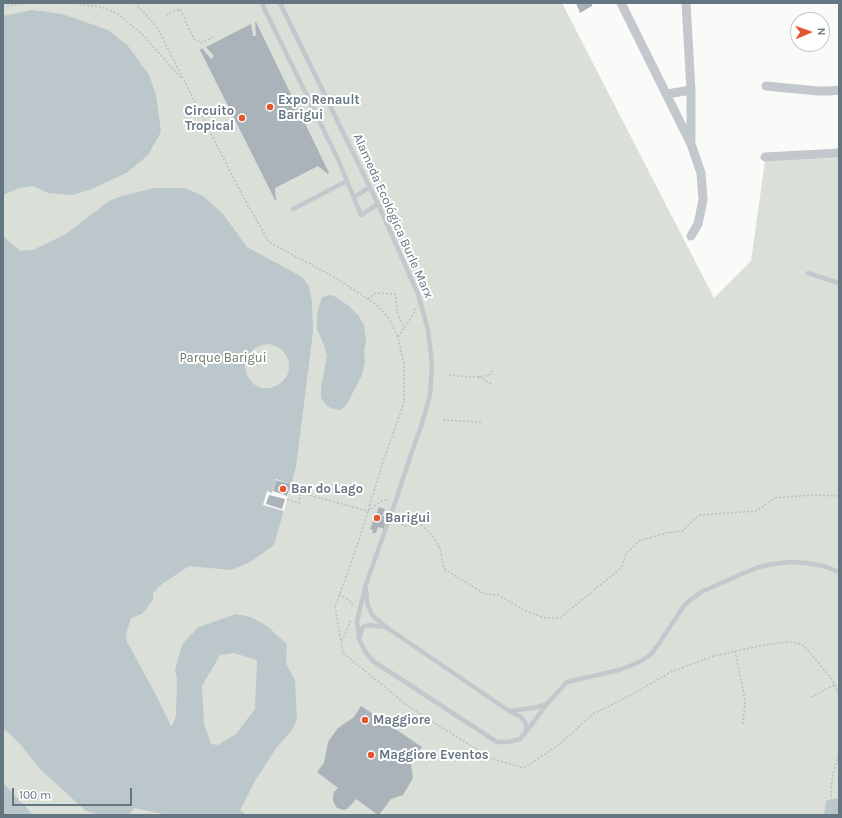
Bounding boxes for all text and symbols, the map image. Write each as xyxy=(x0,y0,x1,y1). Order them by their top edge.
north arrow xyxy=(790,12,830,52)
text: N xyxy=(815,27,828,36)
place label: Expo Renault Barigui xyxy=(278,92,360,123)
marker: Expo Renault Barigui xyxy=(265,102,275,112)
place label: Circuito Tropical xyxy=(185,103,234,134)
marker: Circuito Tropical xyxy=(237,113,247,123)
street label: Alameda Ecológica Burle Marx xyxy=(350,131,436,301)
park label: Parque Barigui xyxy=(179,350,267,366)
place label: Bar do Lago xyxy=(291,481,363,497)
marker: Bar do Lago xyxy=(278,484,288,494)
place label: Barigui xyxy=(385,510,430,526)
marker: Barigui xyxy=(372,513,382,523)
place label: Maggiore xyxy=(373,712,431,728)
marker: Maggiore xyxy=(360,715,370,725)
place label: Maggiore Eventos xyxy=(379,747,489,763)
marker: Maggiore Eventos xyxy=(366,750,376,760)
scale bar xyxy=(14,780,134,806)
text: 100 m xyxy=(19,788,51,802)

